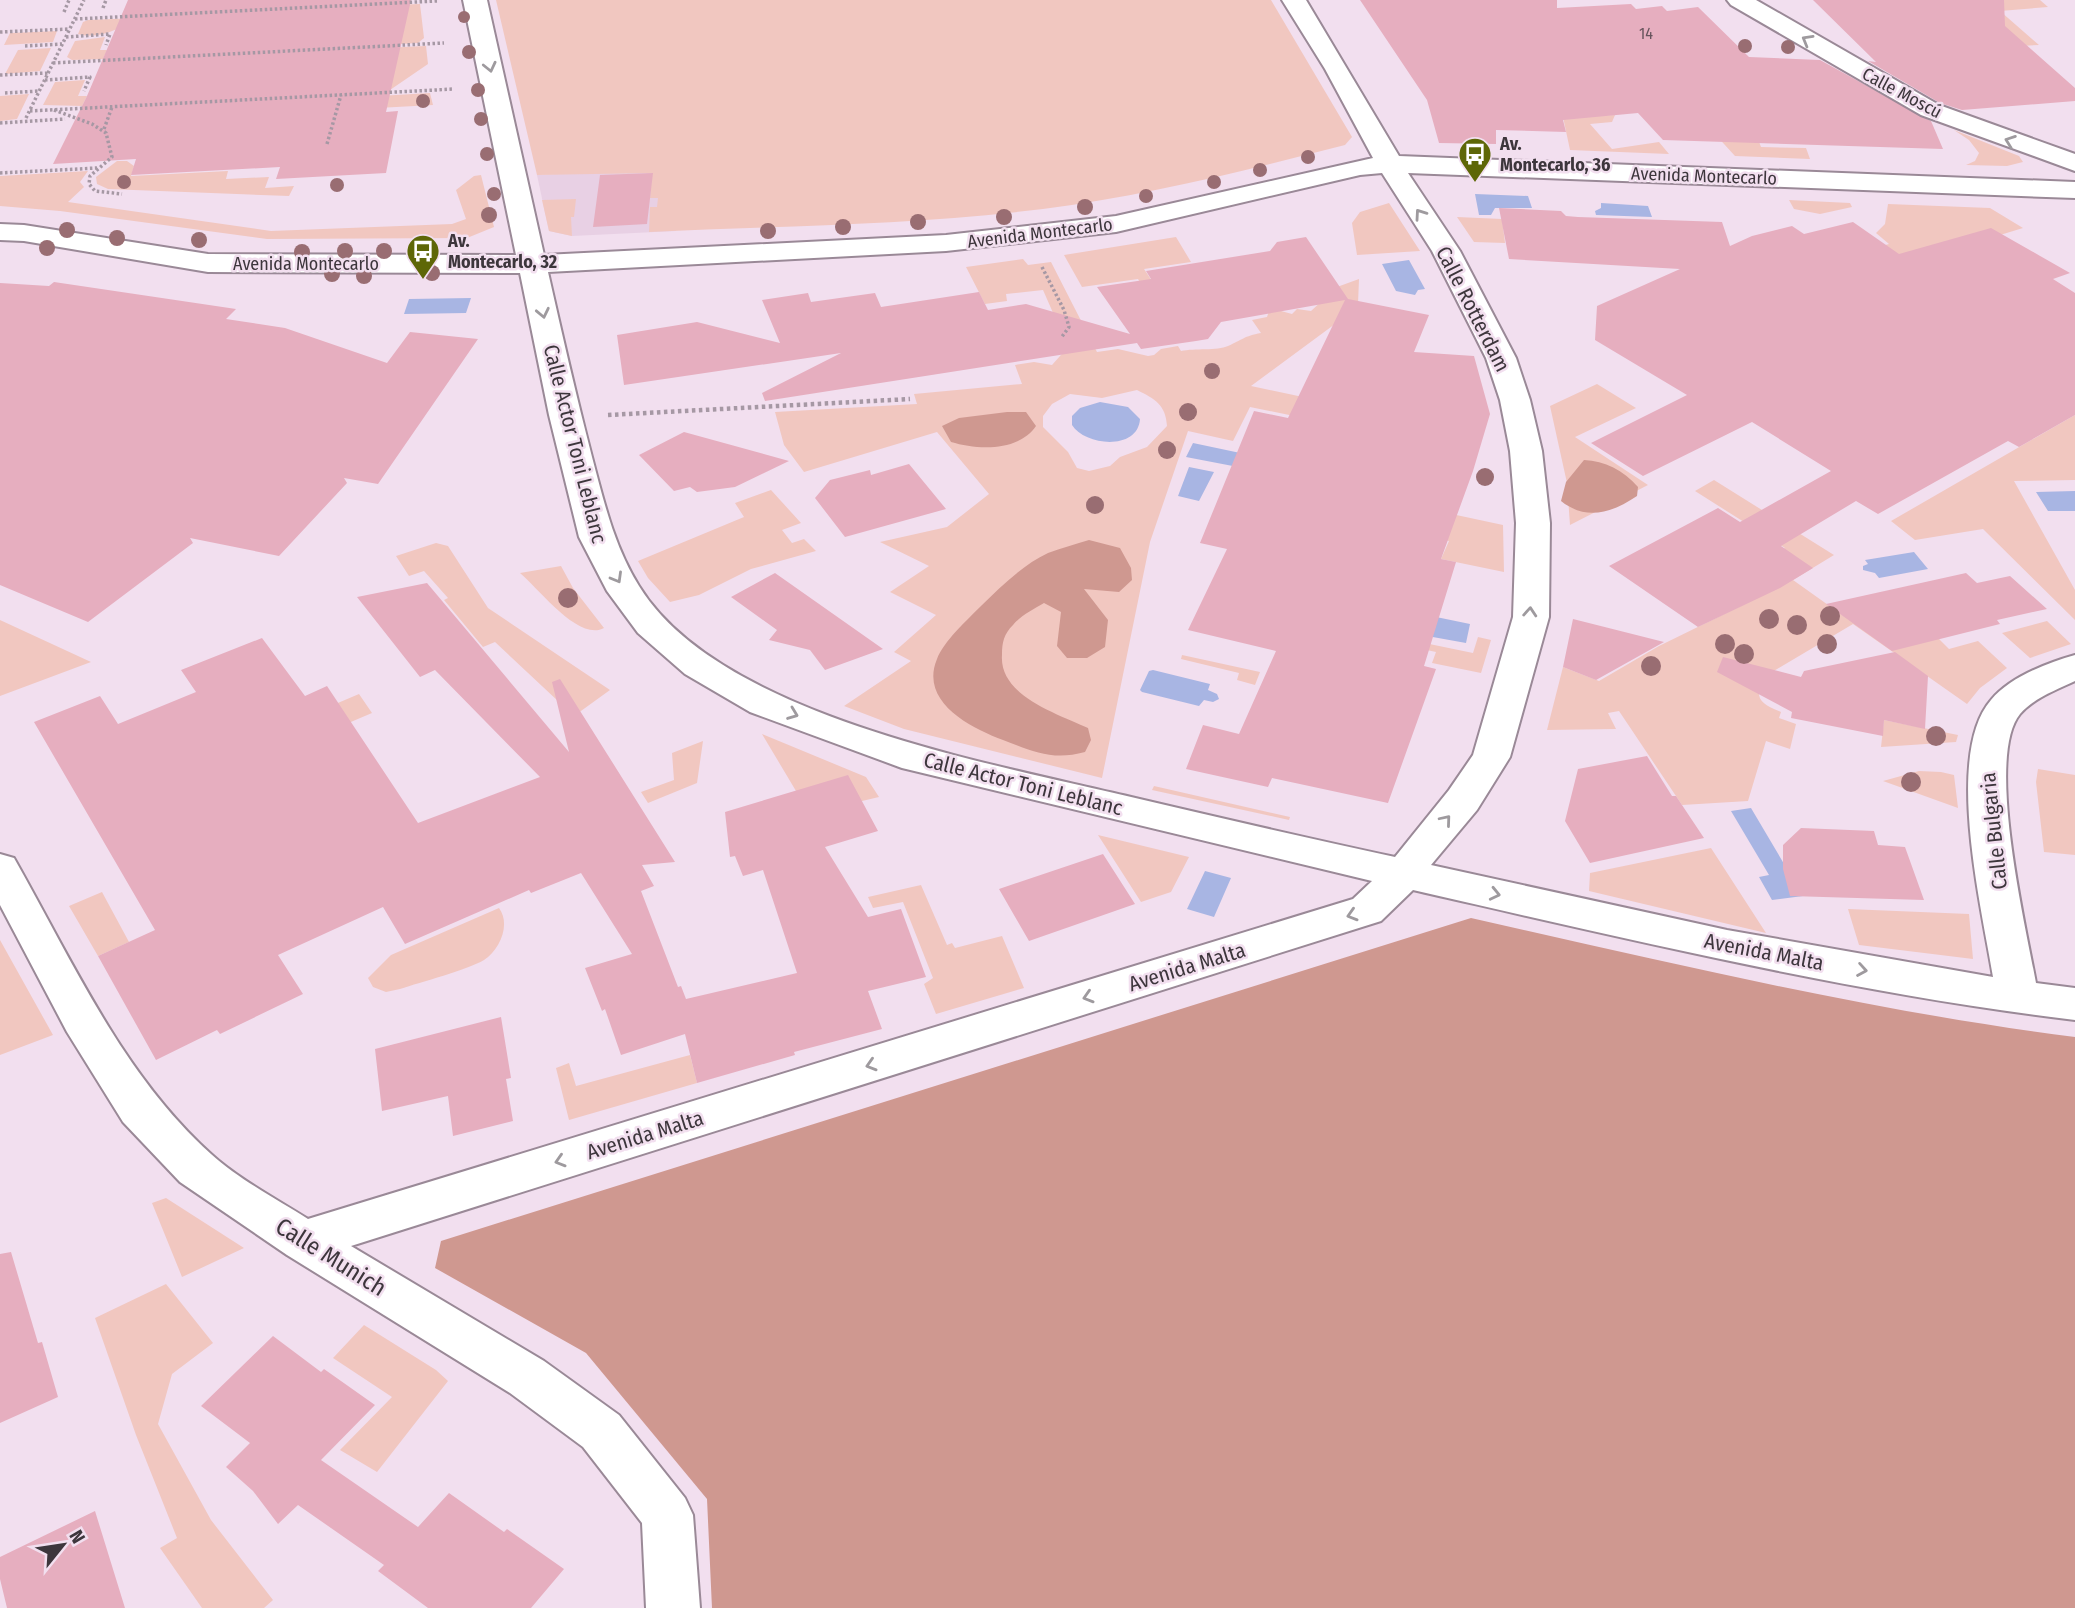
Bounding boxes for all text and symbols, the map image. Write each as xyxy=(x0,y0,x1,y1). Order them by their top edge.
house number: 14 xyxy=(1639,24,1653,43)
one-way arrow xyxy=(1802,35,1815,48)
one-way arrow xyxy=(482,61,496,73)
street label: Calle Moscú xyxy=(1858,63,1946,123)
place label: Av. Montecarlo, 36 xyxy=(1499,133,1610,176)
bus stop icon: Av. Montecarlo, 36 xyxy=(1456,135,1494,184)
one-way arrow xyxy=(2005,135,2017,149)
street label: Avenida Montecarlo xyxy=(1631,162,1777,190)
one-way arrow xyxy=(1416,209,1428,222)
street label: Avenida Montecarlo xyxy=(966,213,1114,253)
place label: Av. Montecarlo, 32 xyxy=(447,230,557,273)
bus stop icon: Av. Montecarlo, 32 xyxy=(404,232,442,281)
street label: Calle Rotterdam xyxy=(1430,242,1516,376)
street label: Avenida Montecarlo xyxy=(233,253,379,275)
one-way arrow xyxy=(534,307,549,319)
street label: Calle Actor Toni Leblanc xyxy=(538,342,612,546)
one-way arrow xyxy=(608,571,621,584)
one-way arrow xyxy=(1522,606,1537,617)
one-way arrow xyxy=(787,706,799,720)
street label: Calle Actor Toni Leblanc xyxy=(921,747,1125,821)
street label: Calle Bulgaria xyxy=(1975,771,2013,891)
one-way arrow xyxy=(1438,815,1450,828)
one-way arrow xyxy=(1489,886,1501,900)
one-way arrow xyxy=(1346,907,1359,921)
street label: Avenida Malta xyxy=(1702,928,1826,976)
street label: Avenida Malta xyxy=(1125,937,1249,997)
one-way arrow xyxy=(1856,961,1868,976)
one-way arrow xyxy=(1082,989,1094,1004)
one-way arrow xyxy=(865,1056,877,1071)
street label: Avenida Malta xyxy=(583,1105,707,1165)
one-way arrow xyxy=(554,1153,566,1168)
street label: Calle Munich xyxy=(271,1212,391,1302)
north arrow xyxy=(28,1510,98,1580)
text: N xyxy=(64,1526,90,1547)

